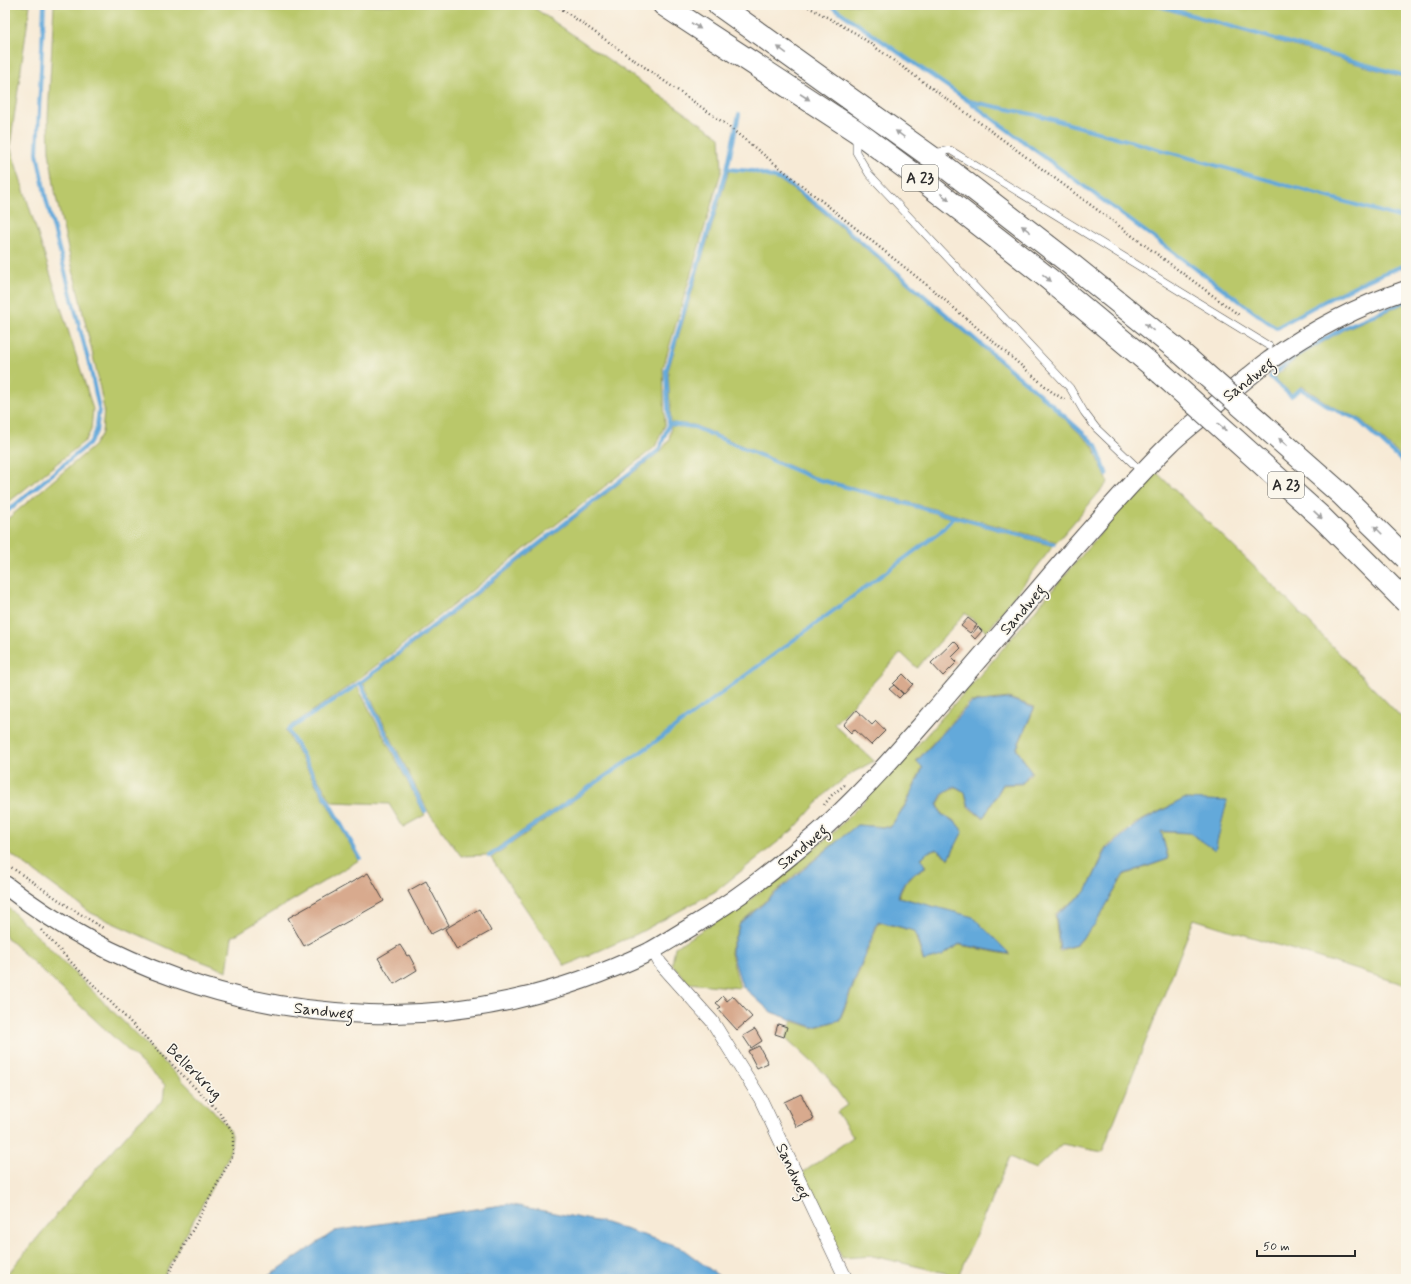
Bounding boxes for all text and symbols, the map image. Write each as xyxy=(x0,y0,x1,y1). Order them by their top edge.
one-way arrow xyxy=(690,23,702,30)
one-way arrow xyxy=(777,46,788,54)
one-way arrow xyxy=(799,94,811,101)
one-way arrow xyxy=(894,130,905,138)
road number: A 23 xyxy=(902,165,938,191)
one-way arrow xyxy=(939,193,950,202)
one-way arrow xyxy=(1021,225,1031,233)
one-way arrow xyxy=(1042,273,1053,282)
one-way arrow xyxy=(1144,323,1155,332)
street label: Sandweg xyxy=(1219,353,1280,408)
one-way arrow xyxy=(1216,423,1227,432)
one-way arrow xyxy=(1278,437,1288,447)
road number: A 23 xyxy=(1268,472,1304,498)
one-way arrow xyxy=(1313,510,1323,519)
one-way arrow xyxy=(1373,526,1383,535)
street label: Sandweg xyxy=(995,580,1052,640)
street label: Sandweg xyxy=(773,820,833,875)
street label: Sandweg xyxy=(293,998,355,1026)
street label: Bellerkrug xyxy=(161,1039,227,1105)
street label: Sandweg xyxy=(769,1140,815,1204)
scale bar xyxy=(1257,1232,1355,1258)
text: 50 m xyxy=(1263,1239,1290,1255)

